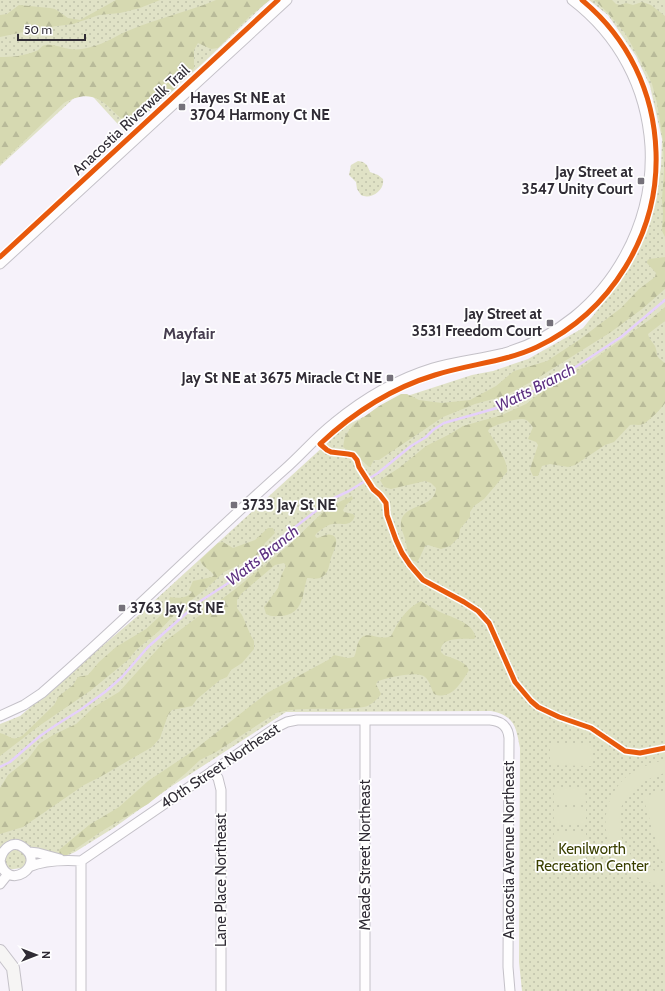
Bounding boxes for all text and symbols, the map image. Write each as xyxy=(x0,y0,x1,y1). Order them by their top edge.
scale bar xyxy=(18,16,85,42)
text: 50 m xyxy=(24,22,52,37)
street label: Anacostia Riverwalk Trail xyxy=(69,61,194,179)
place label: Hayes St NE at 3704 Harmony Ct NE xyxy=(190,89,330,124)
marker: Hayes St NE at 3704 Harmony Ct NE xyxy=(177,102,187,112)
place label: Jay Street at 3547 Unity Court xyxy=(522,163,633,198)
marker: Jay Street at 3547 Unity Court xyxy=(636,176,646,186)
place label: Jay Street at 3531 Freedom Court xyxy=(412,305,542,340)
marker: Jay Street at 3531 Freedom Court xyxy=(545,318,555,328)
district label: Mayfair xyxy=(163,324,216,343)
water label: Watts Branch xyxy=(492,359,578,416)
place label: Jay St NE at 3675 Miracle Ct NE xyxy=(181,369,382,387)
marker: Jay St NE at 3675 Miracle Ct NE xyxy=(385,373,395,383)
place label: 3733 Jay St NE xyxy=(242,496,337,514)
marker: 3733 Jay St NE xyxy=(229,500,239,510)
water label: Watts Branch xyxy=(222,521,302,590)
place label: 3763 Jay St NE xyxy=(130,599,225,617)
marker: 3763 Jay St NE xyxy=(117,603,127,613)
street label: 40th Street Northeast xyxy=(157,719,283,813)
street label: Anacostia Avenue Northeast xyxy=(500,761,518,939)
street label: Meade Street Northeast xyxy=(356,780,374,930)
street label: Lane Place Northeast xyxy=(212,813,230,947)
park label: Kenilworth Recreation Center xyxy=(535,840,649,875)
north arrow xyxy=(16,935,56,975)
text: N xyxy=(39,951,53,959)

